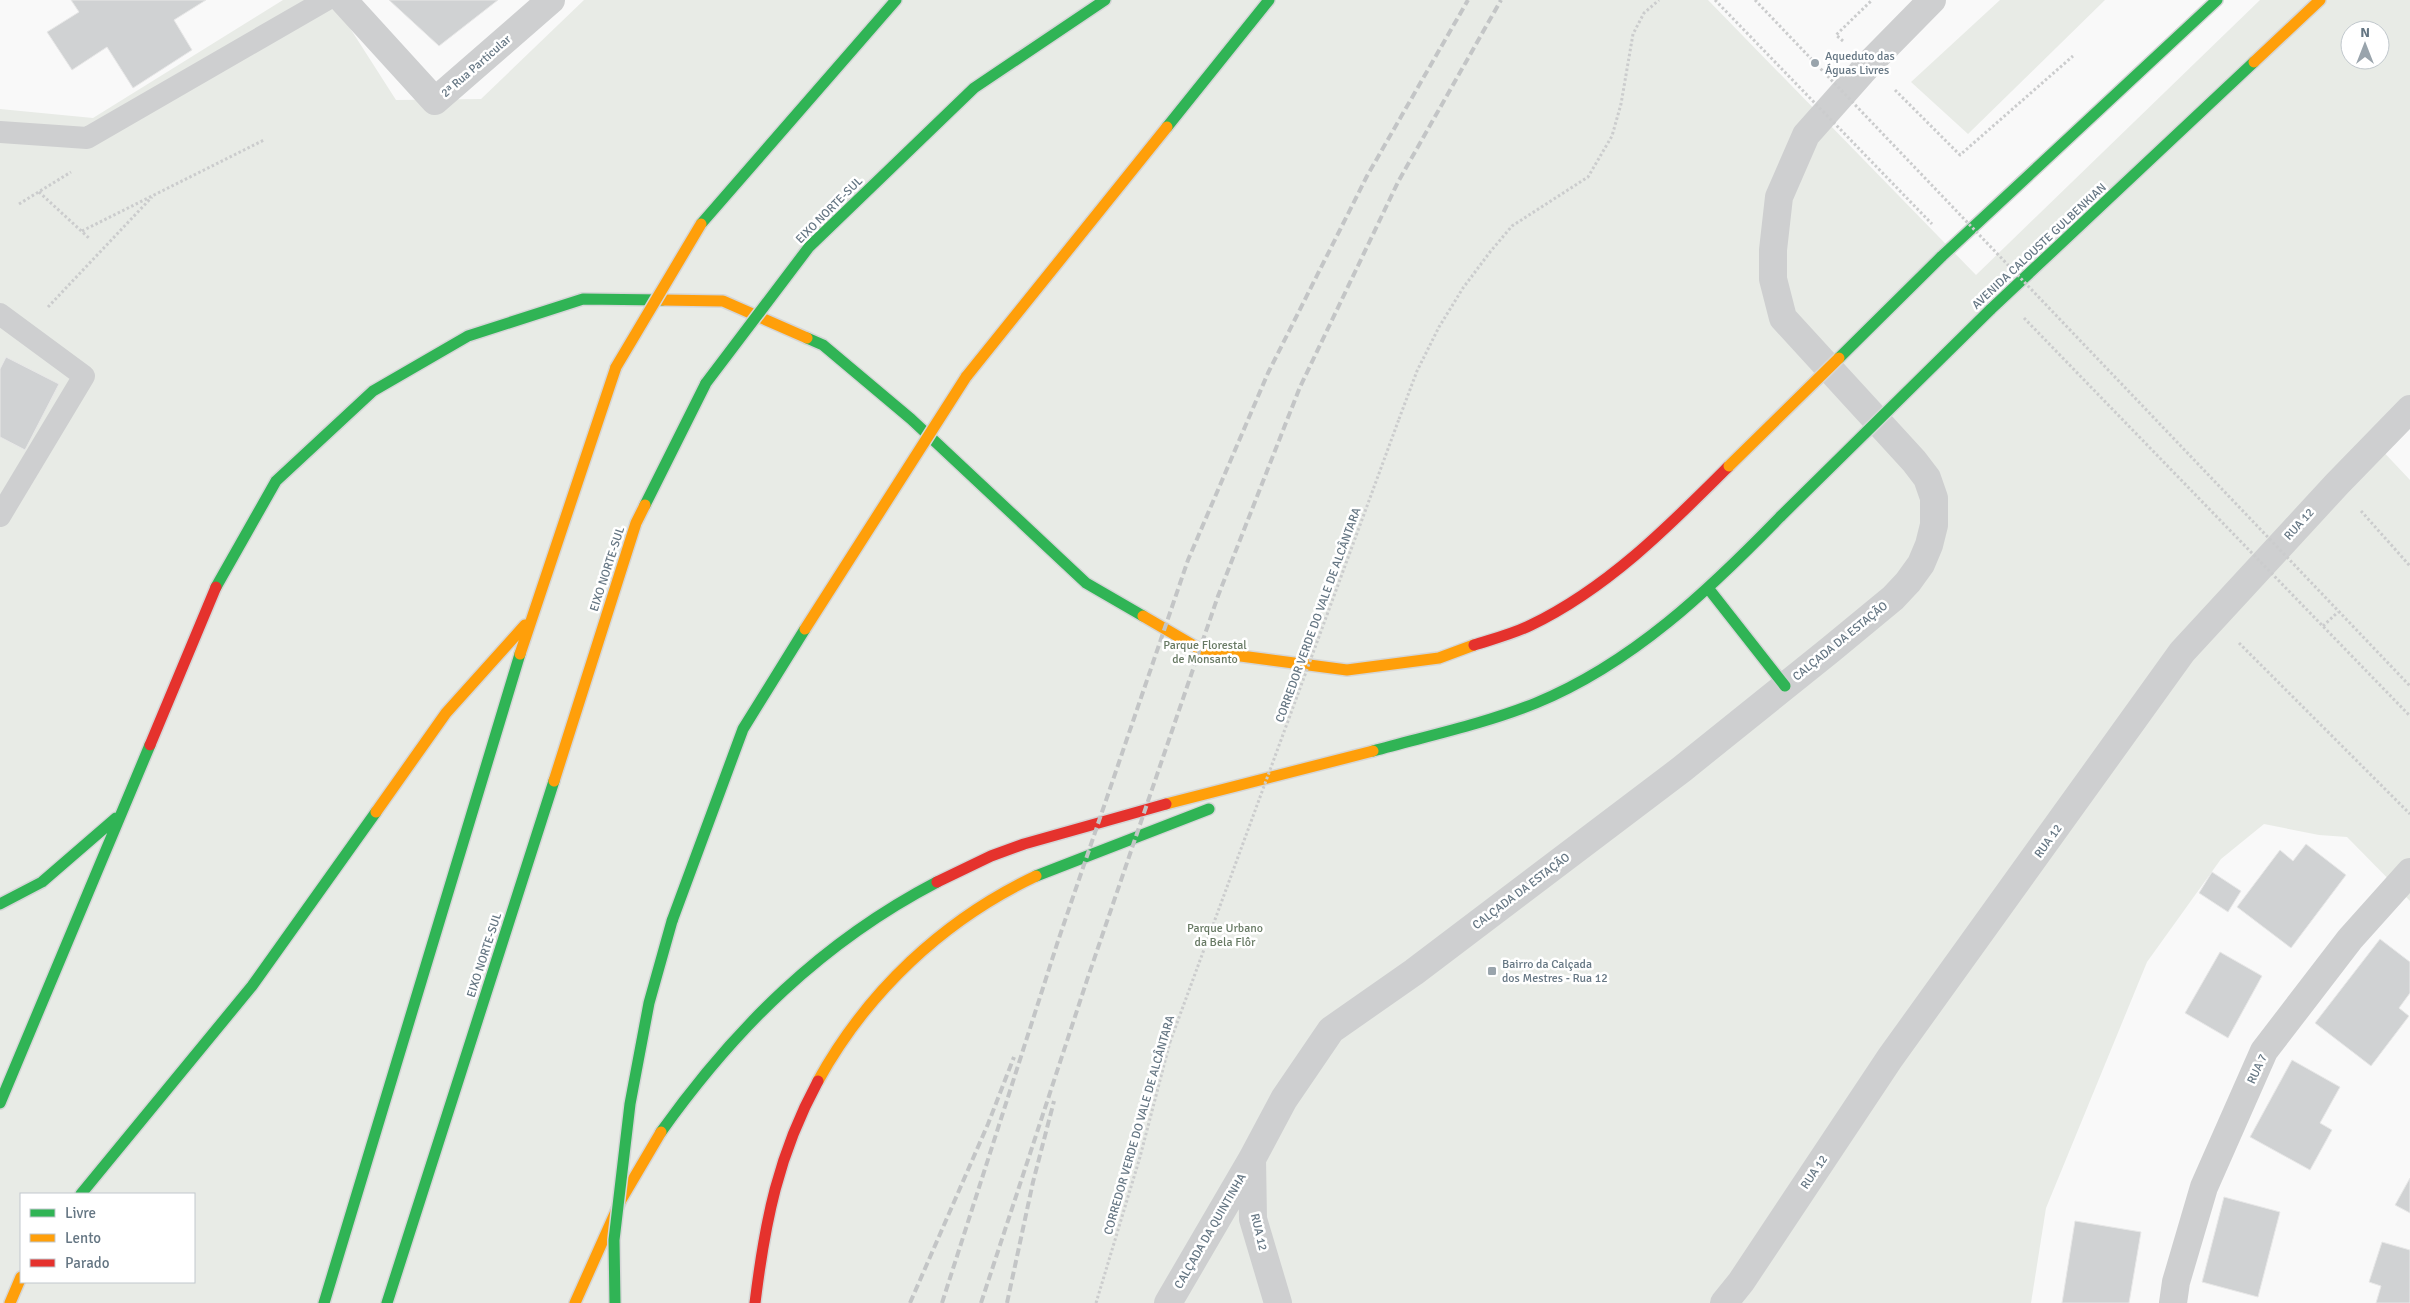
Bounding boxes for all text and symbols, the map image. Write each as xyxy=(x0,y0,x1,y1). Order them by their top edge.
north arrow xyxy=(2340,20,2390,70)
text: N xyxy=(2360,24,2370,41)
street label: 2ª Rua Particular xyxy=(438,32,515,101)
place label: Aqueduto das Águas Livres xyxy=(1825,49,1895,78)
marker: Aqueduto das Águas Livres xyxy=(1809,57,1821,69)
street label: EIXO NORTE-SUL xyxy=(793,174,866,247)
street label: AVENIDA CALOUSTE GULBENKIAN xyxy=(1969,180,2110,313)
street label: CORREDOR VERDE DO VALE DE ALCÂNTARA xyxy=(1272,505,1365,725)
street label: RUA 12 xyxy=(2281,505,2318,543)
street label: EIXO NORTE-SUL xyxy=(587,525,628,614)
street label: CALÇADA DA ESTAÇÃO xyxy=(1790,598,1891,684)
park label: Parque Florestal de Monsanto xyxy=(1163,638,1247,667)
street label: RUA 12 xyxy=(2031,822,2066,861)
street label: CALÇADA DA ESTAÇÃO xyxy=(1470,850,1573,933)
street label: EIXO NORTE-SUL xyxy=(464,911,505,1000)
park label: Parque Urbano da Bela Flôr xyxy=(1187,921,1263,950)
place label: Bairro da Calçada dos Mestres - Rua 12 xyxy=(1502,957,1608,986)
marker: Bairro da Calçada dos Mestres - Rua 12 xyxy=(1486,965,1498,977)
street label: CORREDOR VERDE DO VALE DE ALCÂNTARA xyxy=(1101,1013,1178,1237)
street label: RUA 7 xyxy=(2244,1052,2271,1087)
street label: RUA 12 xyxy=(1798,1152,1831,1192)
street label: CALÇADA DA QUINTINHA xyxy=(1171,1170,1250,1292)
legend xyxy=(20,1193,195,1283)
text: Livre xyxy=(65,1204,96,1222)
street label: RUA 12 xyxy=(1247,1212,1270,1252)
text: Lento xyxy=(65,1229,101,1247)
text: Parado xyxy=(65,1254,110,1272)

